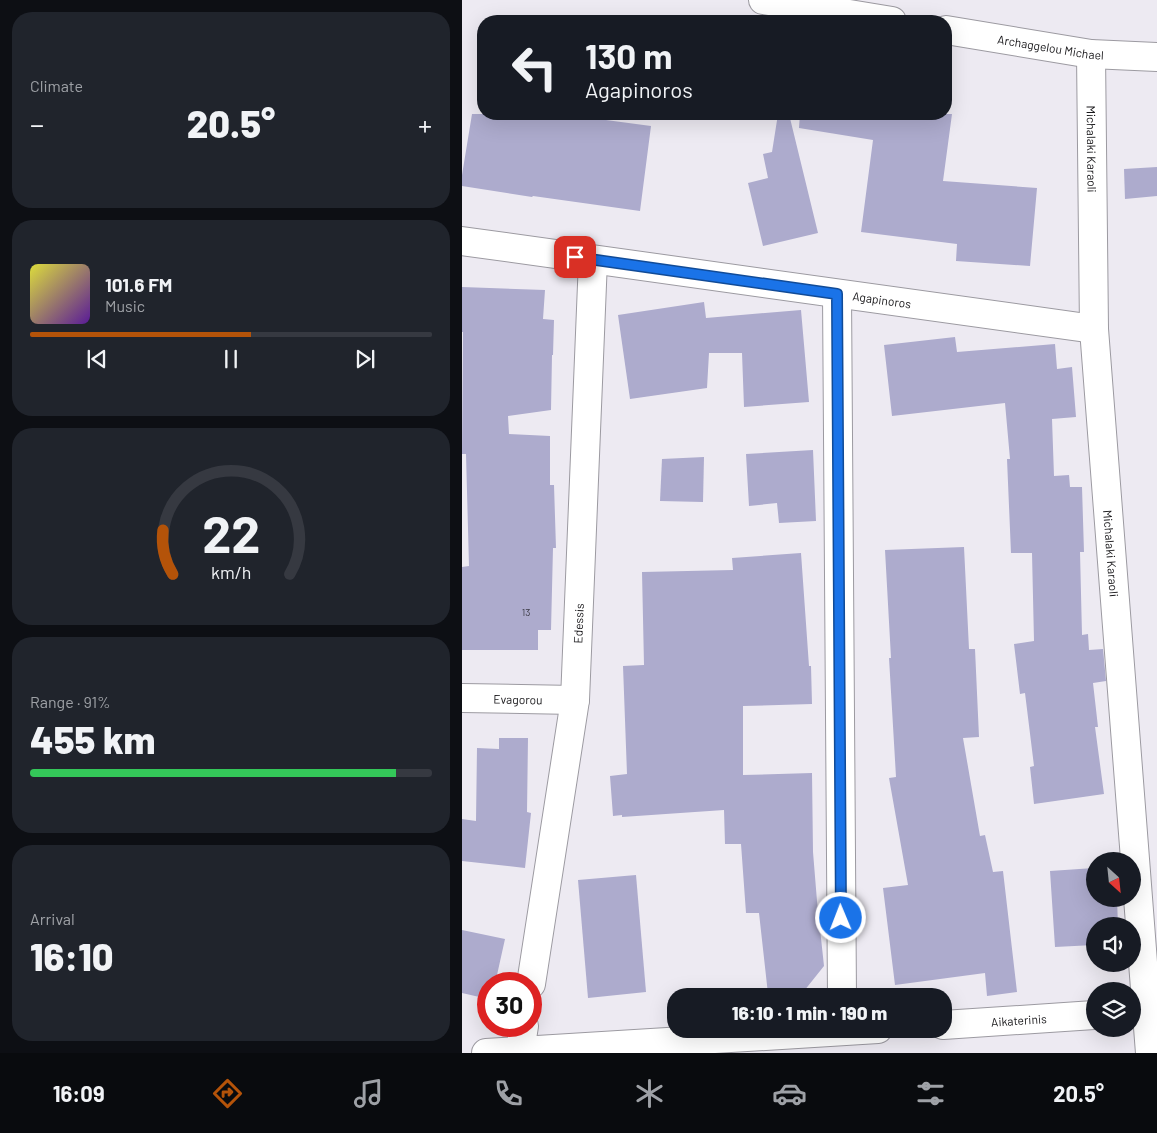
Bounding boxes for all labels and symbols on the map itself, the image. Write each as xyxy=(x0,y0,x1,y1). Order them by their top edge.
street label: Archaggelou Michael xyxy=(996,32,1104,62)
street label: Michalaki Karaoli xyxy=(1085,105,1100,193)
pin xyxy=(554,236,596,278)
street label: Agapinoros xyxy=(852,288,912,310)
street label: Michalaki Karaoli xyxy=(1101,509,1122,597)
street label: Edessis xyxy=(570,603,586,644)
house number: 13 xyxy=(522,606,530,618)
street label: Evagorou xyxy=(493,692,543,706)
north arrow xyxy=(1086,852,1141,908)
position arrow xyxy=(814,891,866,943)
speed limit sign: 30 xyxy=(477,972,542,1037)
street label: Aikaterinis xyxy=(991,1011,1047,1029)

